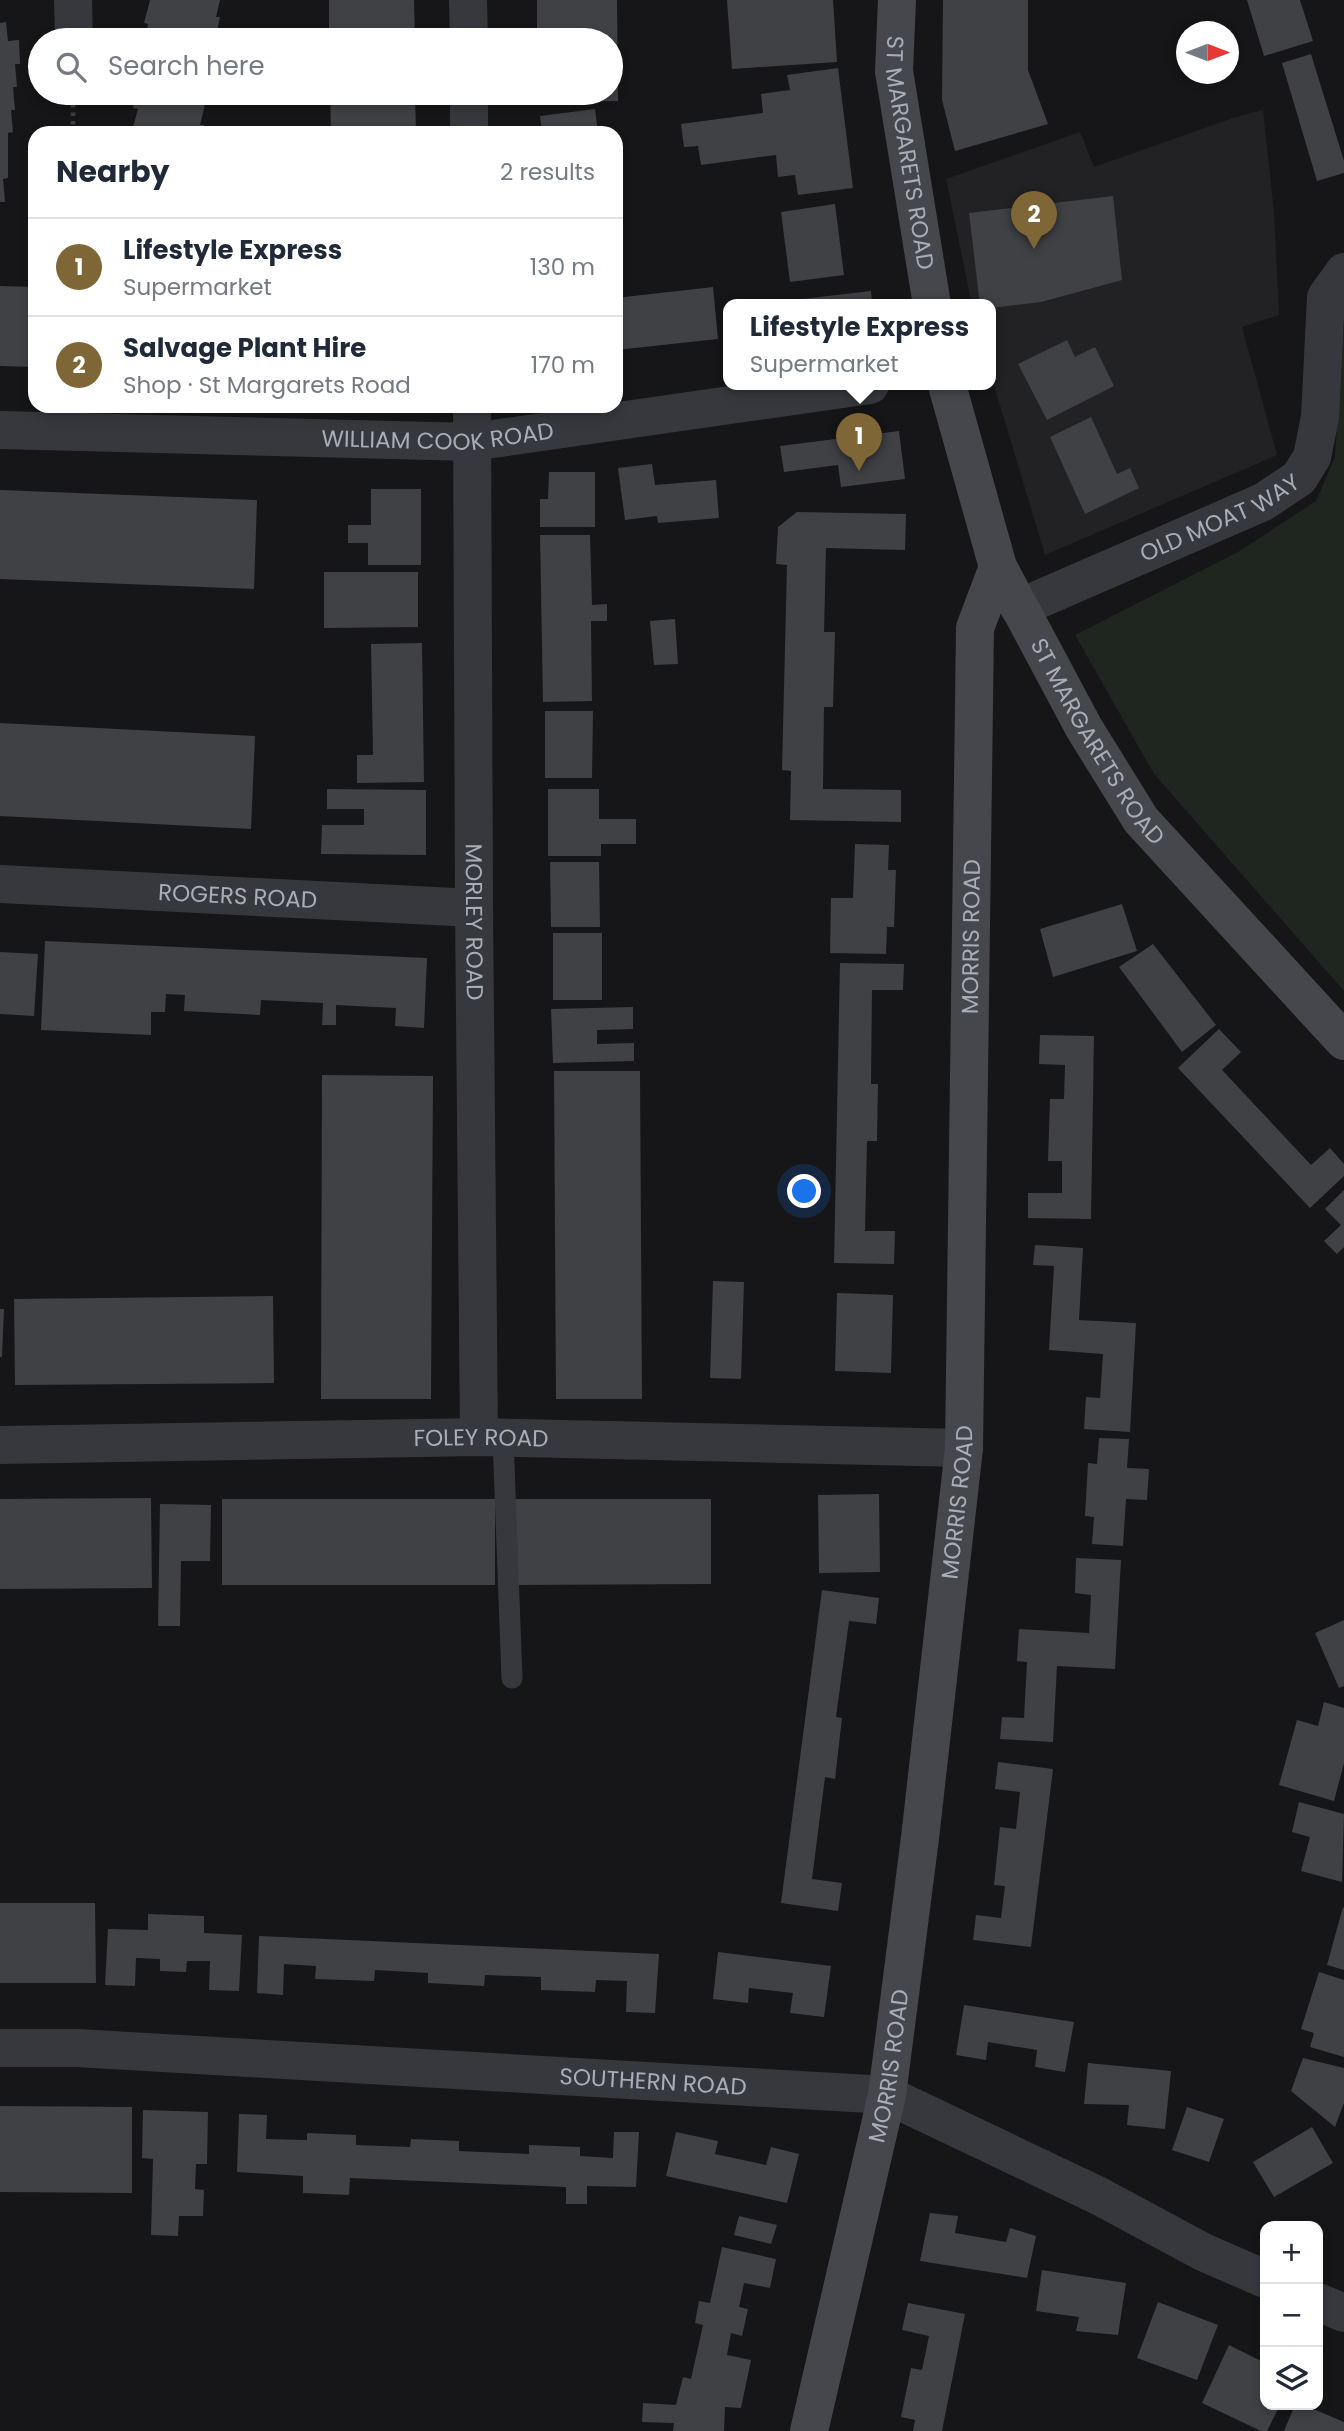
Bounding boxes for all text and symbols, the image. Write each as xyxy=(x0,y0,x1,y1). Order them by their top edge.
north arrow xyxy=(1176,21,1239,84)
search box xyxy=(28,28,623,105)
street label: ST MARGARETS ROAD xyxy=(878,35,942,272)
icon: search xyxy=(52,48,90,86)
text: Search here xyxy=(108,48,265,84)
text: Nearby xyxy=(56,150,170,193)
text: 2 results xyxy=(500,156,595,188)
pin: 2 xyxy=(1011,191,1057,249)
text: Lifestyle Express xyxy=(123,232,342,268)
text: 1 xyxy=(75,251,83,283)
text: 130 m xyxy=(530,251,595,283)
text: Supermarket xyxy=(123,271,272,303)
popup xyxy=(723,299,996,390)
text: Lifestyle Express xyxy=(750,309,969,345)
text: Salvage Plant Hire xyxy=(123,330,366,366)
text: Supermarket xyxy=(750,348,899,380)
text: 2 xyxy=(72,349,86,381)
text: 170 m xyxy=(531,349,595,381)
text: Shop · St Margarets Road xyxy=(123,369,411,401)
pin: 1 xyxy=(836,413,882,471)
street label: WILLIAM COOK ROAD xyxy=(321,414,556,458)
street label: OLD MOAT WAY xyxy=(1135,466,1306,570)
street label: ST MARGARETS ROAD xyxy=(1023,632,1172,852)
street label: MORLEY ROAD xyxy=(458,843,491,1001)
street label: MORRIS ROAD xyxy=(954,859,988,1014)
street label: ROGERS ROAD xyxy=(157,876,318,916)
your location xyxy=(787,1174,821,1208)
street label: FOLEY ROAD xyxy=(413,1421,549,1455)
street label: MORRIS ROAD xyxy=(933,1425,981,1581)
street label: MORRIS ROAD xyxy=(860,1987,916,2146)
street label: SOUTHERN ROAD xyxy=(559,2060,748,2103)
map controls xyxy=(1260,2221,1323,2410)
button: + xyxy=(1260,2221,1323,2284)
button: − xyxy=(1260,2284,1323,2347)
button: layers xyxy=(1260,2347,1323,2410)

